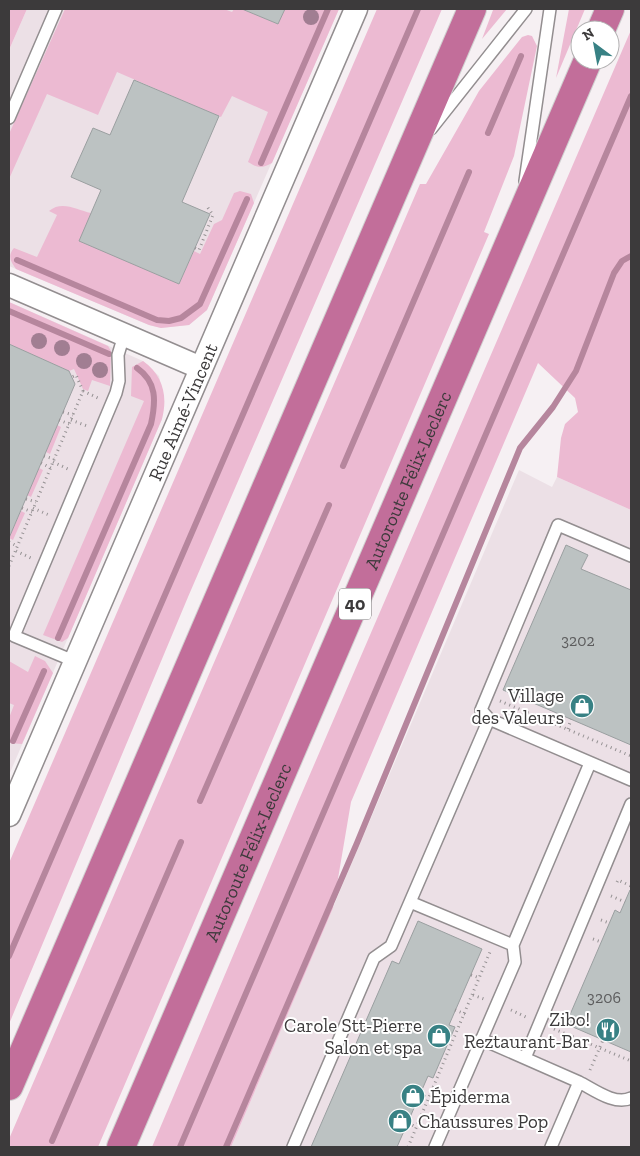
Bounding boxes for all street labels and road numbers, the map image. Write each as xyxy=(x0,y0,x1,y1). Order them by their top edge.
street label: Rue Aimé-Vincent xyxy=(143,340,223,484)
street label: Autoroute Félix-Leclerc xyxy=(360,387,457,573)
road number: 40 xyxy=(339,588,371,620)
street label: Autoroute Félix-Leclerc xyxy=(200,759,297,945)

